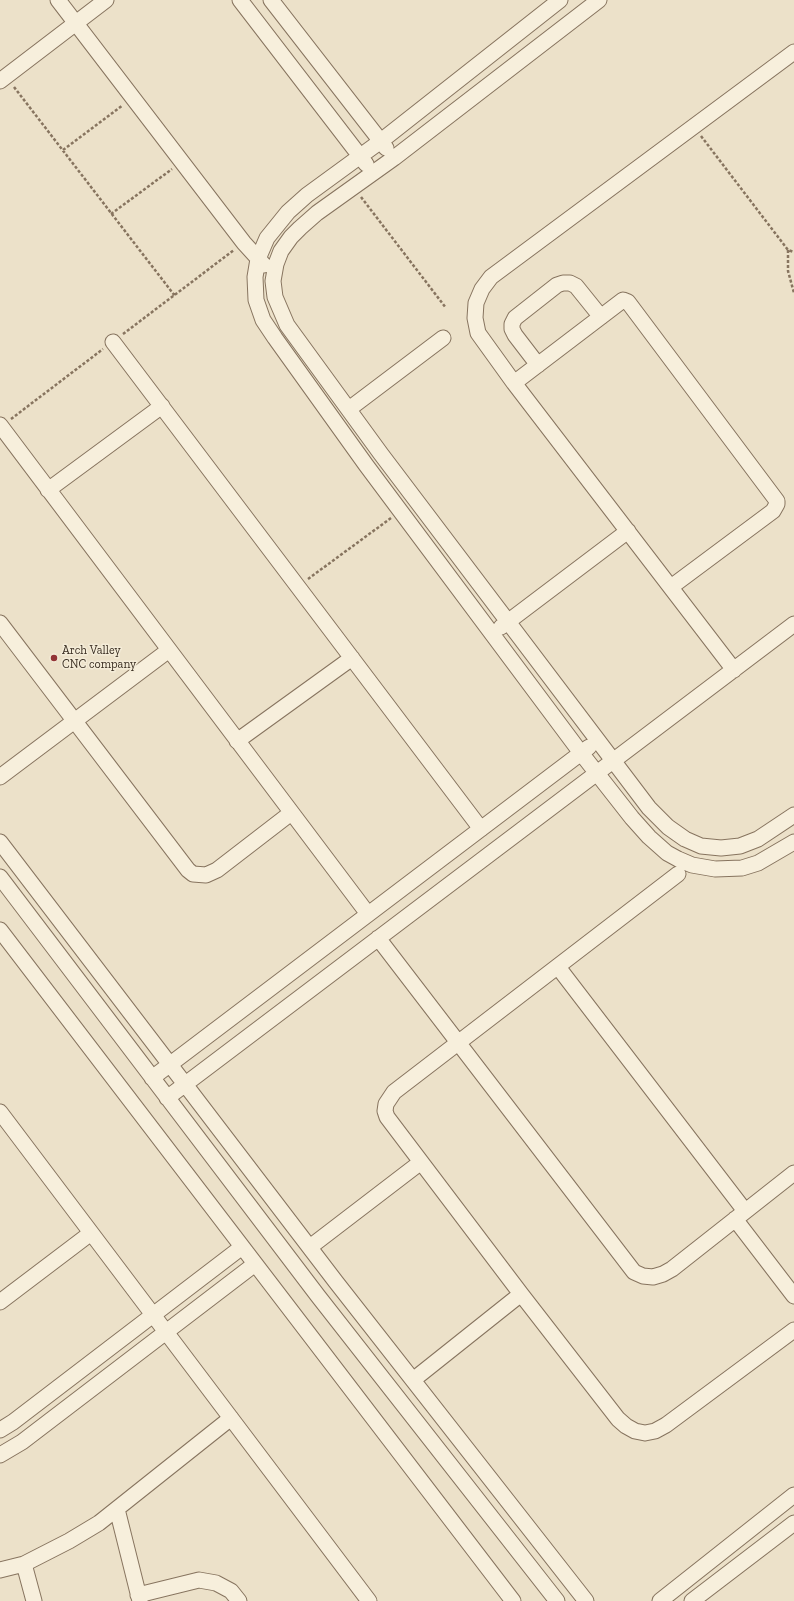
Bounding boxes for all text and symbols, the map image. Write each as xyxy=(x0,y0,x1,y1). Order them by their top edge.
place label: Arch Valley CNC company xyxy=(62,644,136,672)
marker: Arch Valley CNC company xyxy=(49,653,59,663)

